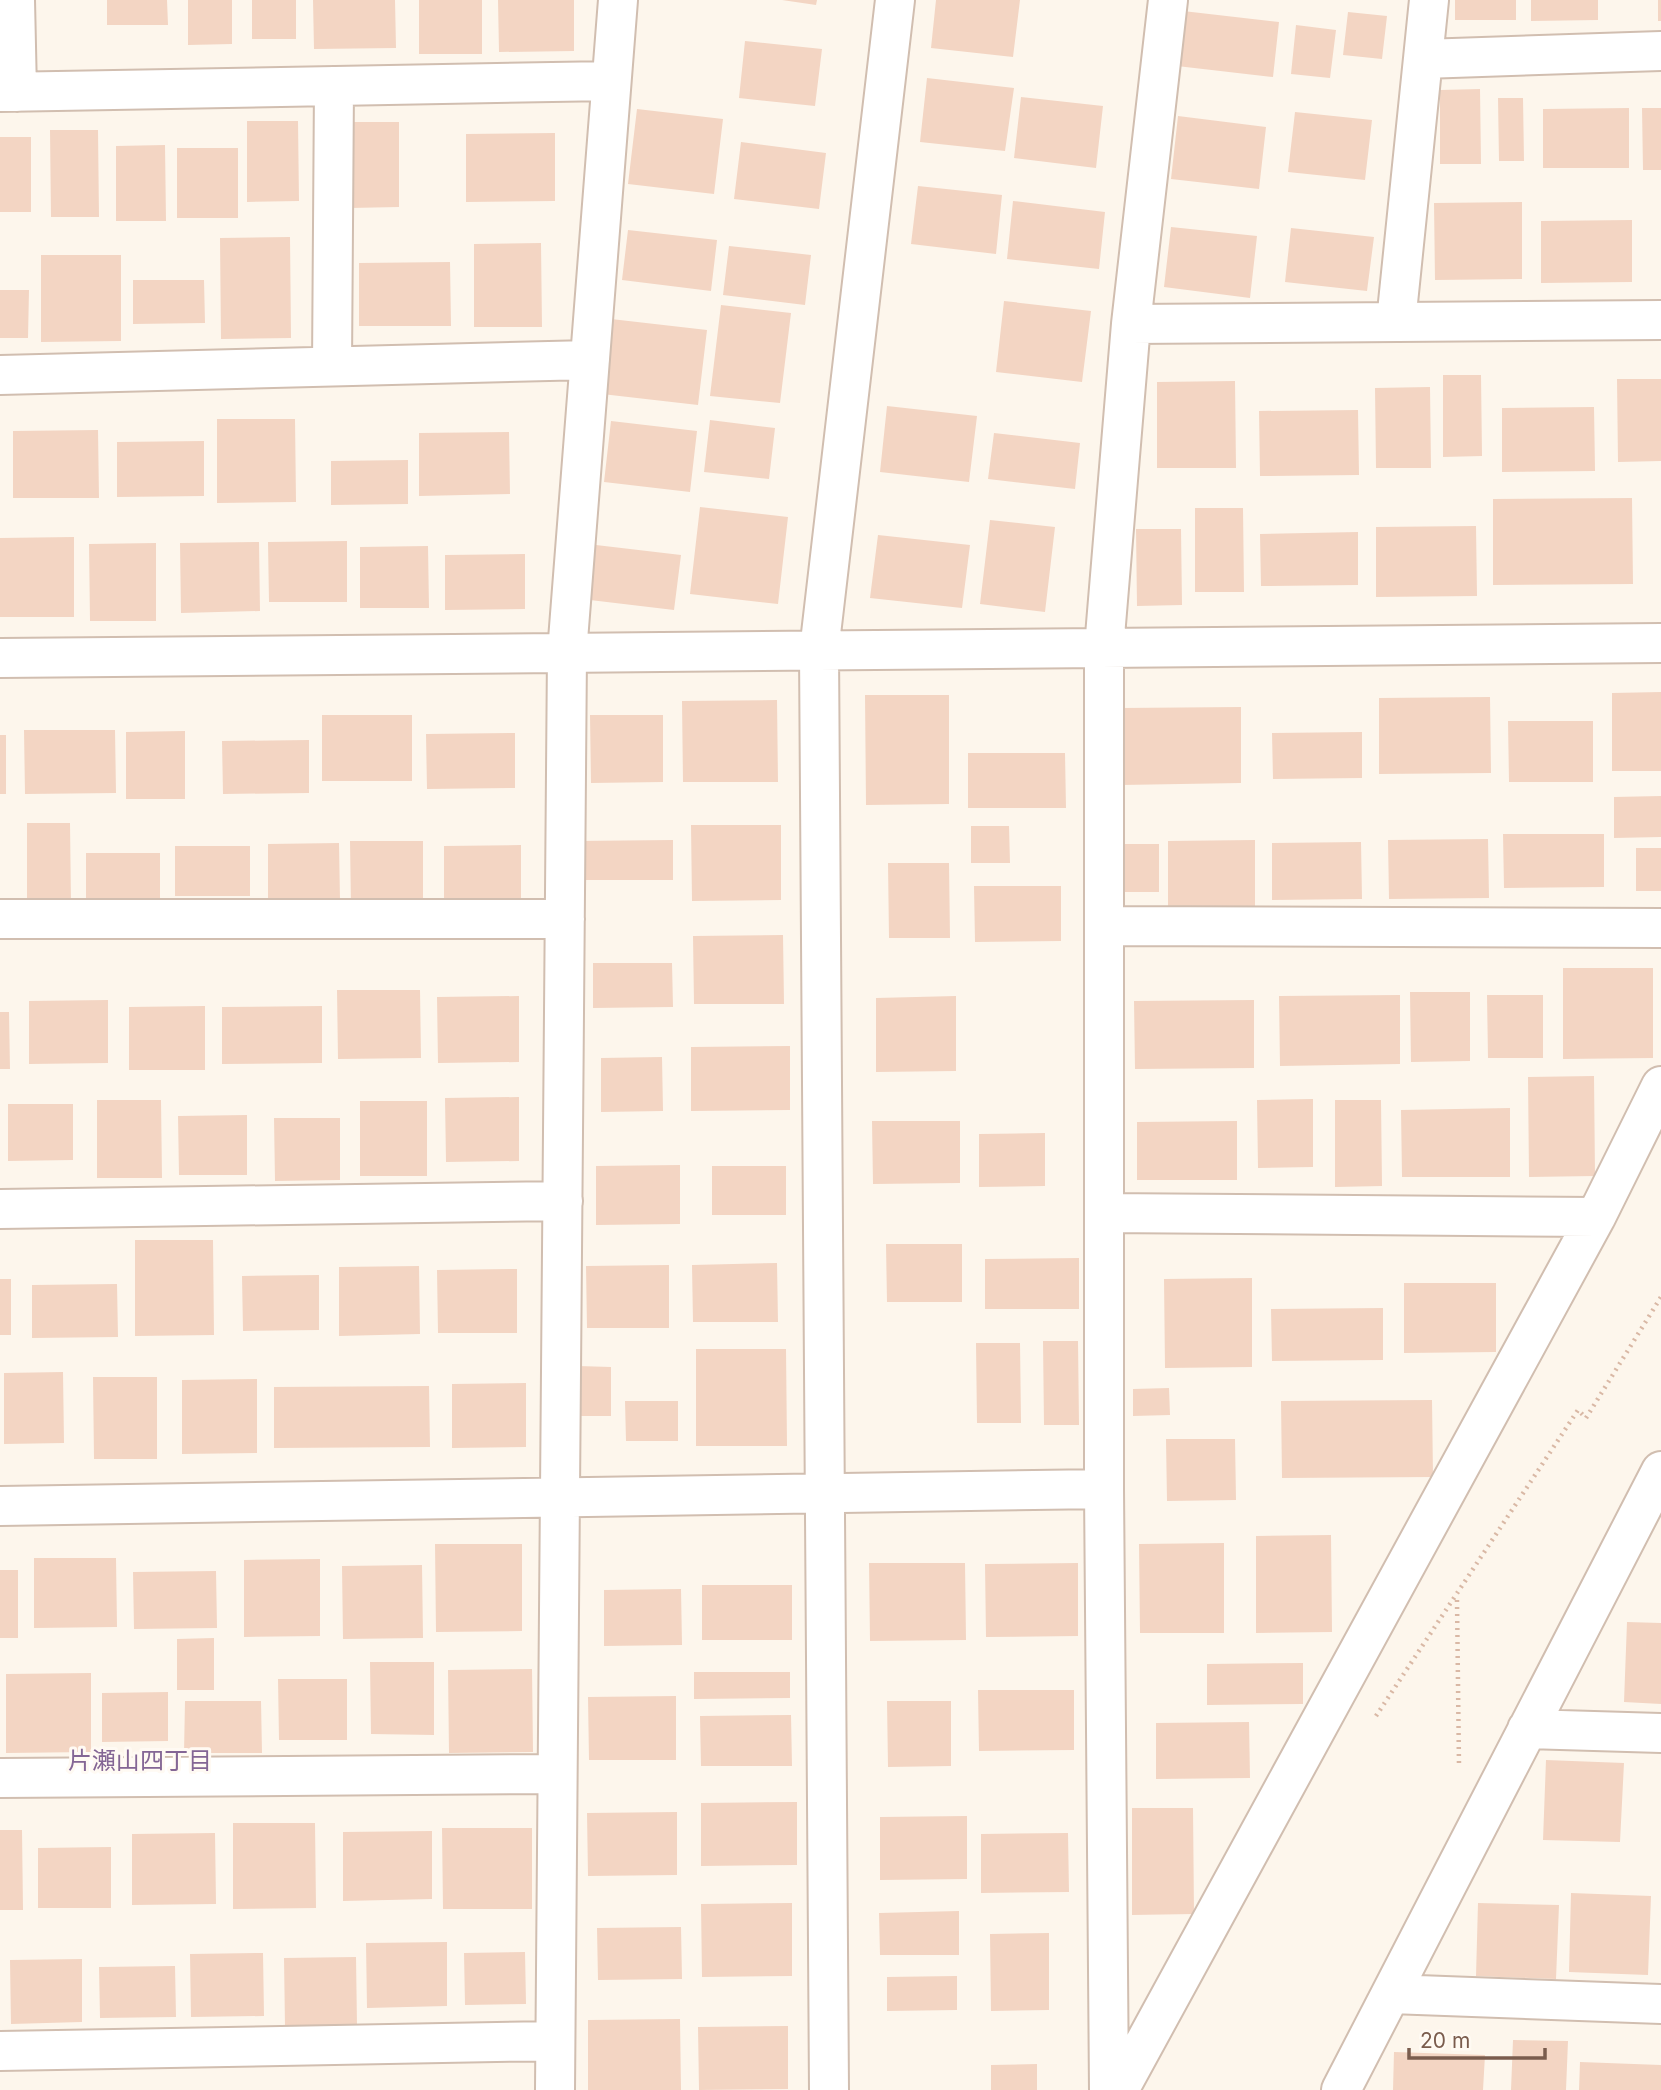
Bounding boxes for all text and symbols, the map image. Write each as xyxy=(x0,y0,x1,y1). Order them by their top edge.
district label: 片瀬山四丁目 xyxy=(68,1746,212,1775)
scale bar xyxy=(1409,2016,1546,2060)
text: 20 m xyxy=(1420,2028,1470,2053)

